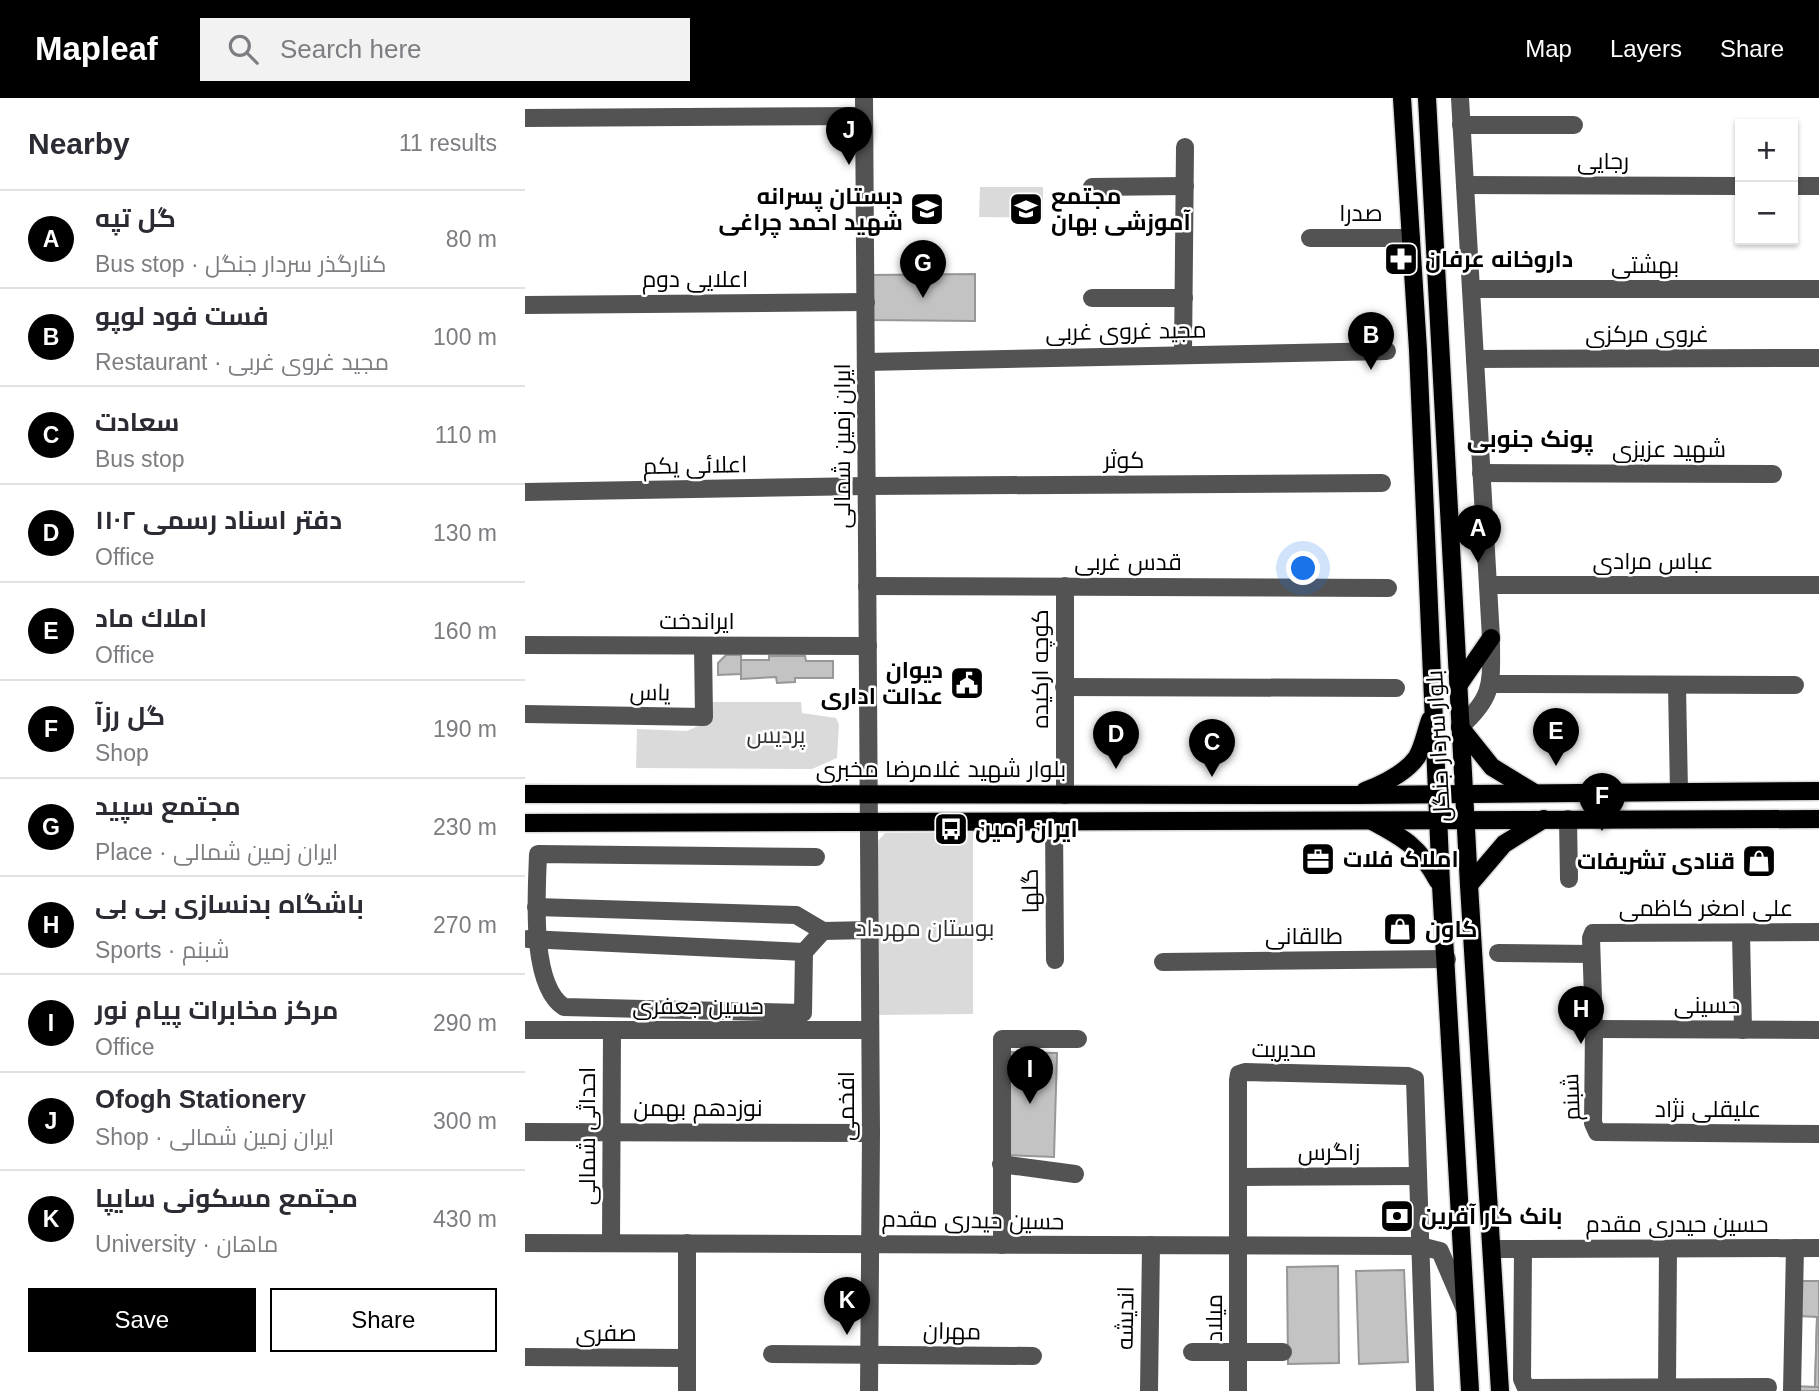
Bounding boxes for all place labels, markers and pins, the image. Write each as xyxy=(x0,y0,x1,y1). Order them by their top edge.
pin: J xyxy=(826,107,872,165)
place label: دبستان پسرانه شهید احمد چراغی xyxy=(719,183,903,238)
place label: مجتمع آموزشی بهان xyxy=(1051,183,1191,236)
school or university icon: دبستان پسرانه شهید احمد چراغی xyxy=(908,190,946,228)
school or university icon: مجتمع آموزشی بهان xyxy=(1007,190,1045,228)
pin: G xyxy=(900,240,946,298)
pharmacy icon: داروخانه عرفان xyxy=(1382,240,1420,278)
place label: داروخانه عرفان xyxy=(1425,246,1573,273)
pin: B xyxy=(1348,312,1394,370)
pin: A xyxy=(1455,505,1501,563)
place label: دیوان عدالت اداری xyxy=(821,657,943,710)
public building icon: دیوان عدالت اداری xyxy=(948,664,986,702)
pin: E xyxy=(1533,708,1579,766)
pin: D xyxy=(1093,711,1139,769)
pin: C xyxy=(1189,719,1235,777)
pin: F xyxy=(1579,773,1625,831)
bus stop icon: ایران زمین xyxy=(932,810,970,848)
place label: ایران زمین xyxy=(975,816,1078,843)
office icon: املاک فلات xyxy=(1299,840,1337,878)
shop icon: قنادی تشریفات xyxy=(1740,842,1778,880)
place label: املاک فلات xyxy=(1343,846,1459,872)
place label: قنادی تشریفات xyxy=(1577,848,1735,875)
shop icon: کاون xyxy=(1381,910,1419,948)
place label: کاون xyxy=(1425,916,1477,943)
pin: H xyxy=(1558,986,1604,1044)
pin: I xyxy=(1007,1046,1053,1104)
bank icon: بانک کار آفرین xyxy=(1378,1197,1416,1235)
place label: بانک کار آفرین xyxy=(1421,1203,1562,1230)
pin: K xyxy=(824,1277,870,1335)

